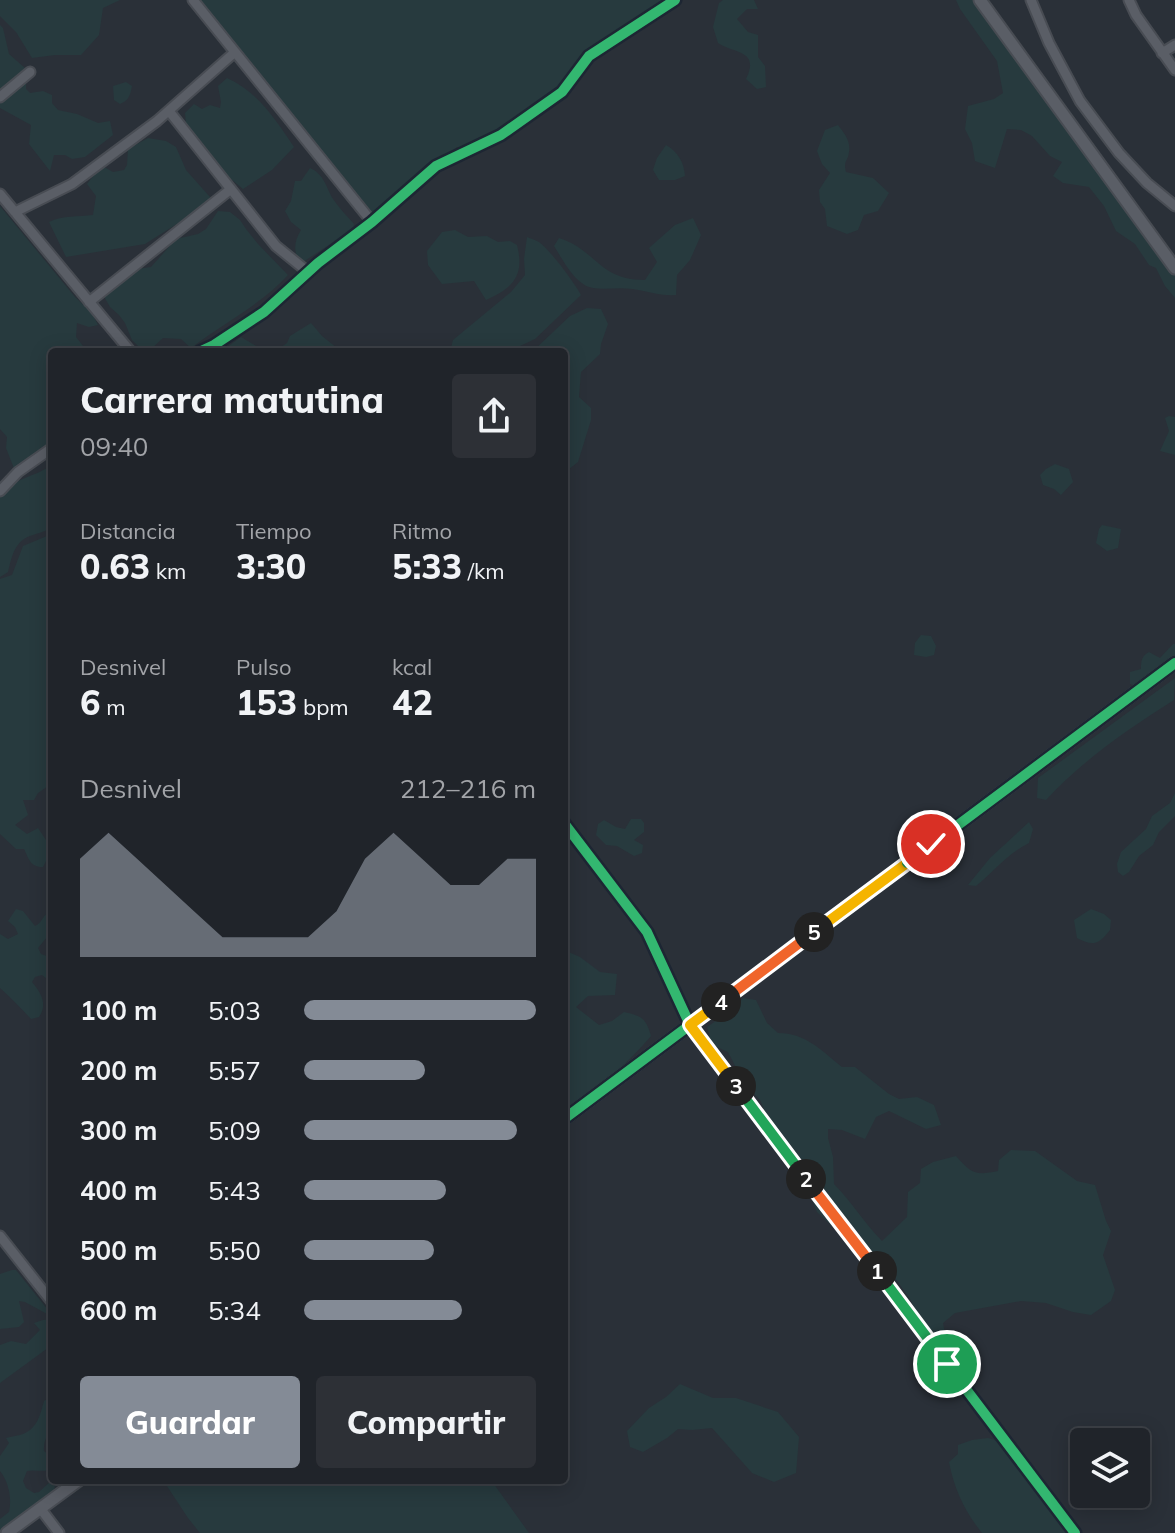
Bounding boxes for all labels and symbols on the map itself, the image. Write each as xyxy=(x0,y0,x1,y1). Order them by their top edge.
pin xyxy=(897,810,965,878)
pin: 5 xyxy=(794,912,834,952)
pin: 4 xyxy=(701,982,741,1022)
pin: 3 xyxy=(716,1066,756,1106)
pin: 2 xyxy=(786,1159,826,1199)
pin: 1 xyxy=(857,1251,897,1291)
pin xyxy=(913,1330,981,1398)

